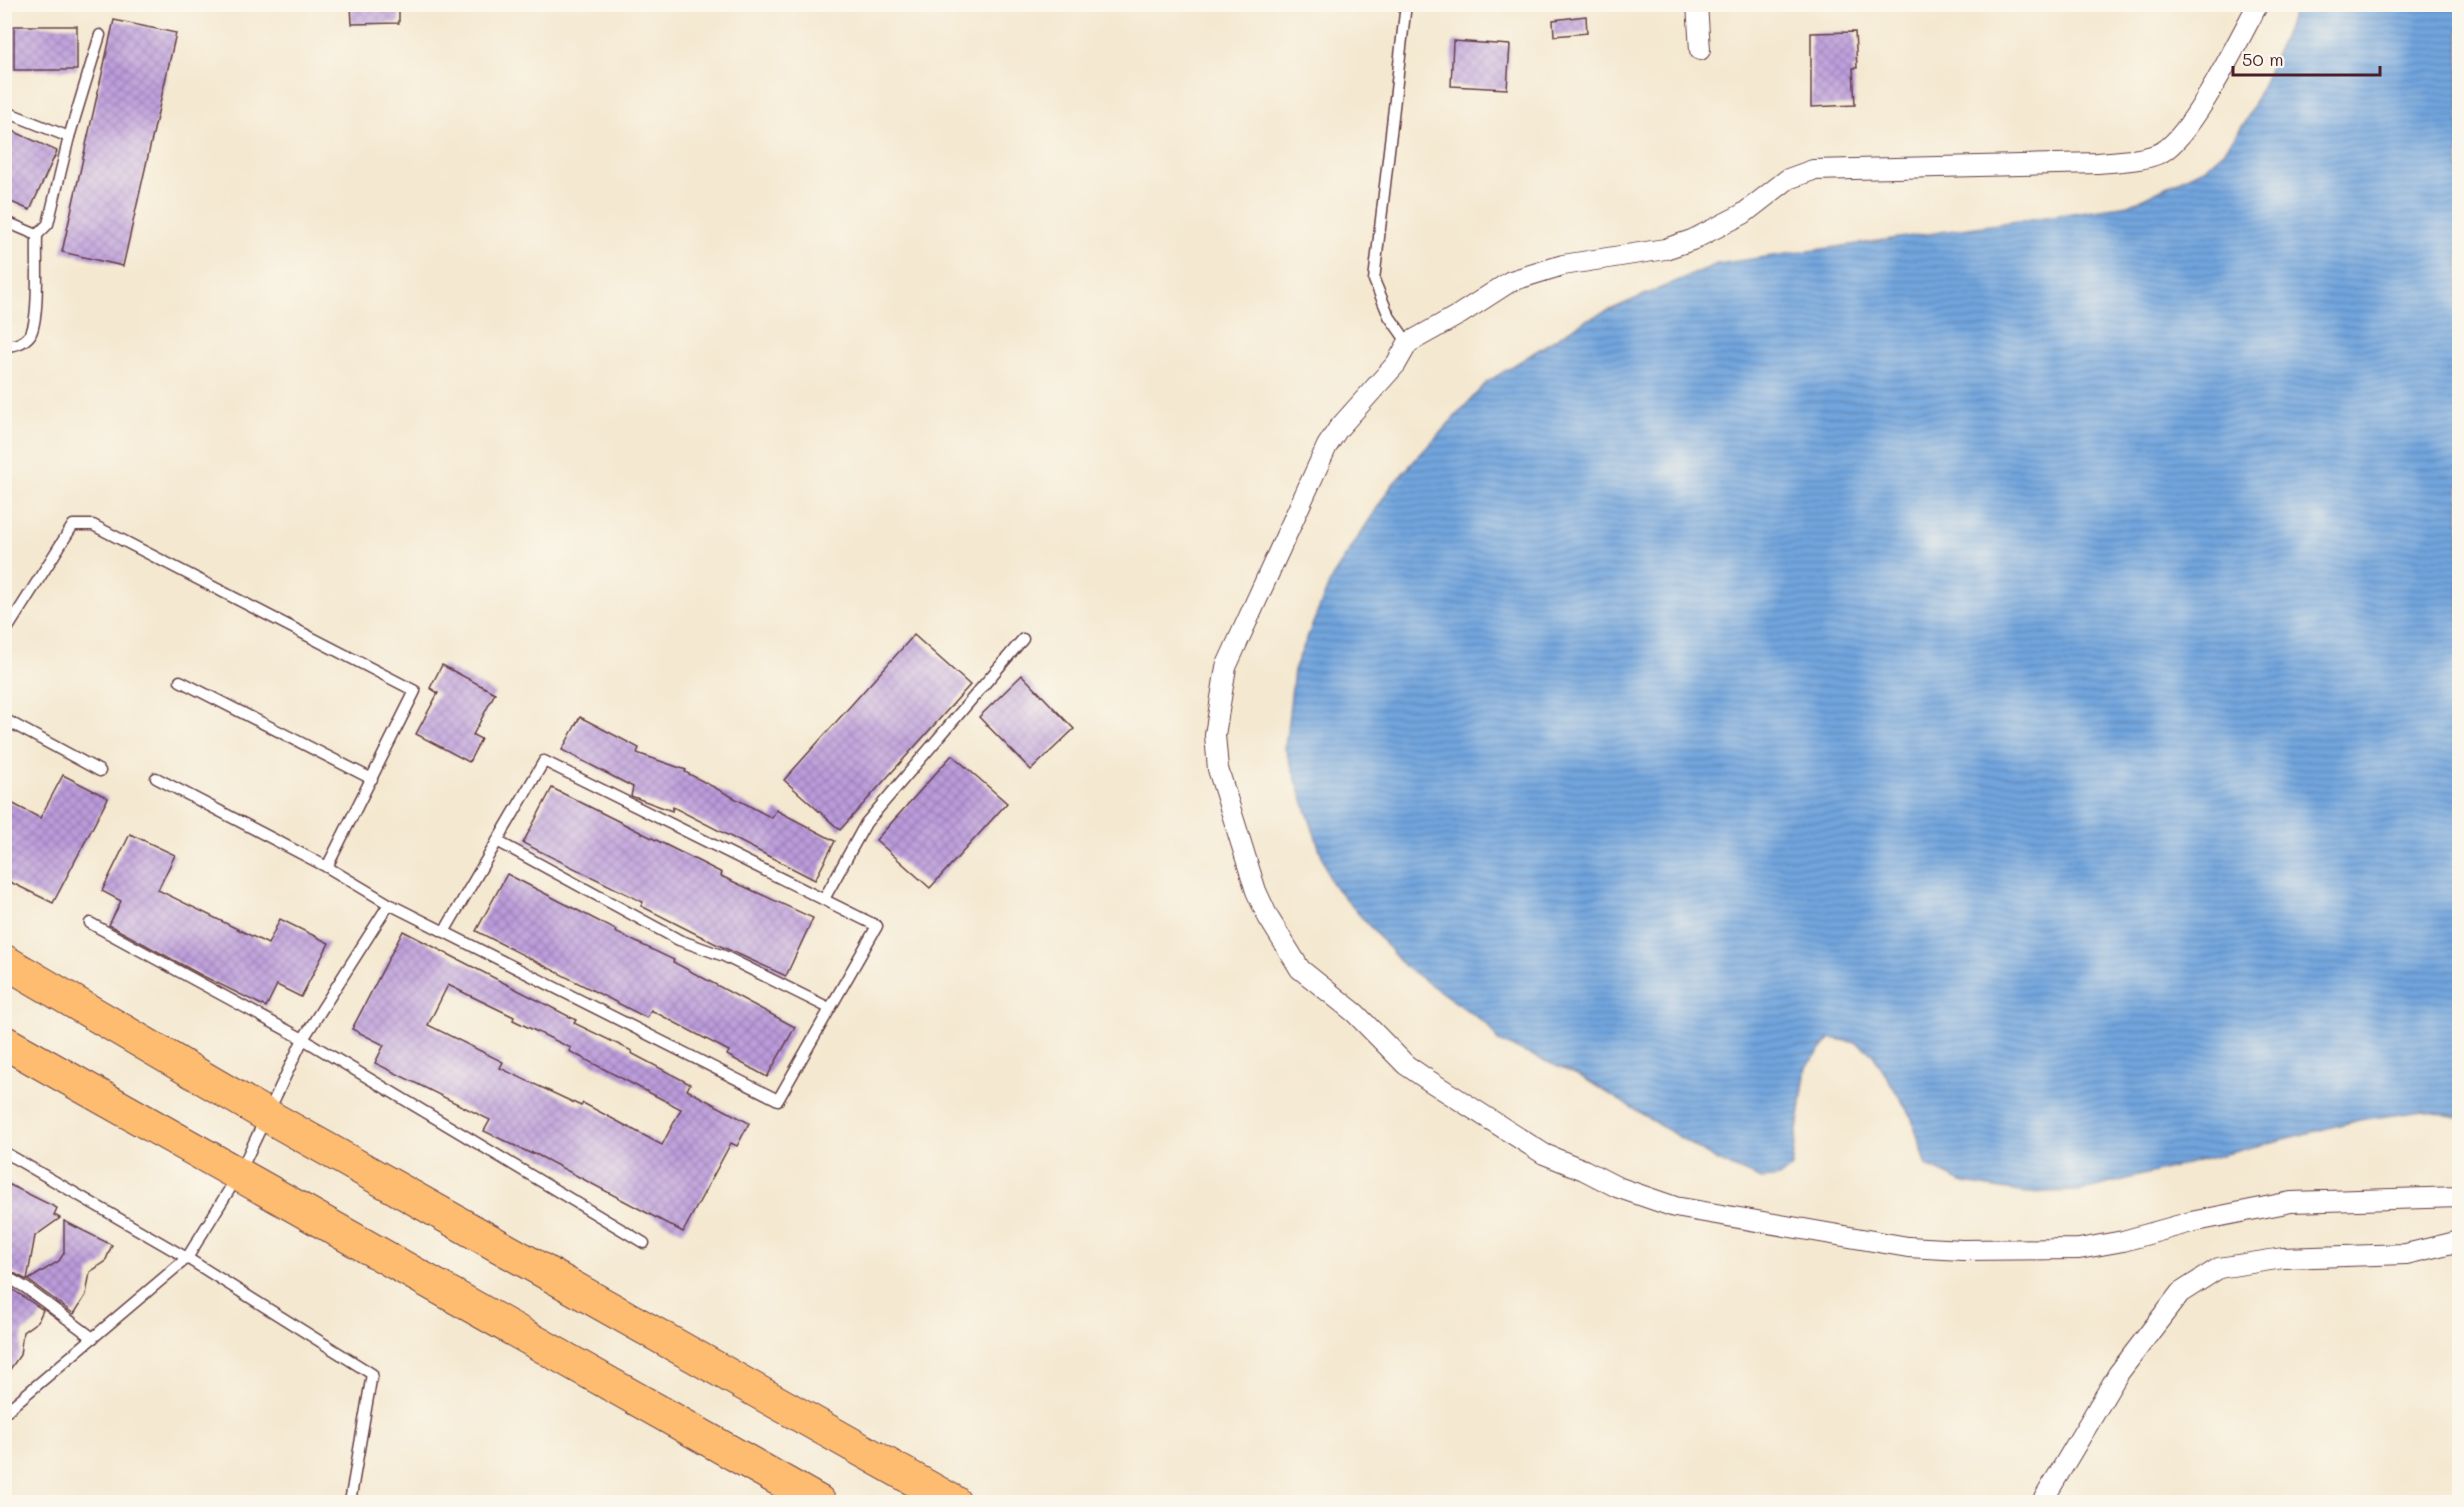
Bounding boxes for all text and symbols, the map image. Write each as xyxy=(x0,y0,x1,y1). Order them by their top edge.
scale bar xyxy=(2233,39,2380,77)
text: 50 m xyxy=(2242,47,2284,71)

